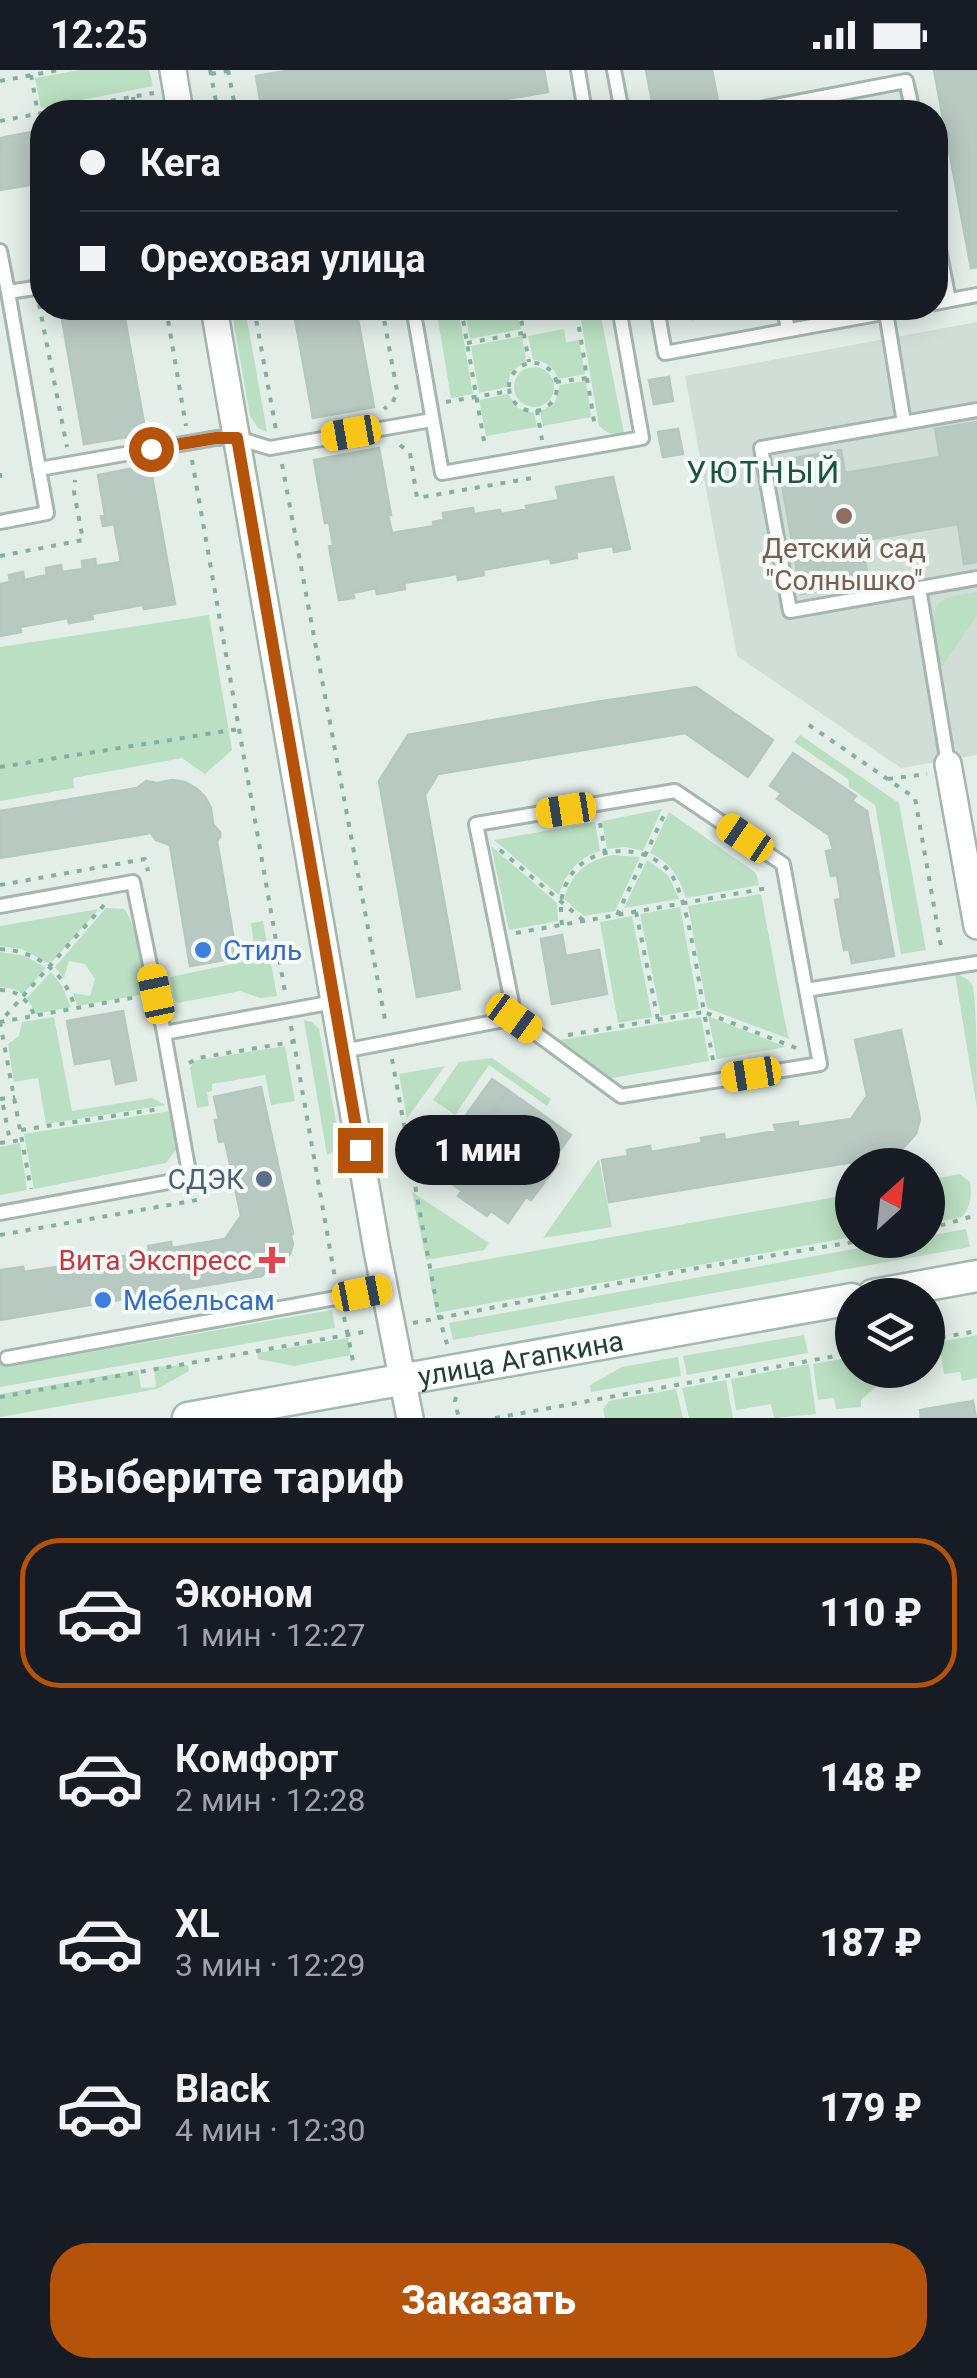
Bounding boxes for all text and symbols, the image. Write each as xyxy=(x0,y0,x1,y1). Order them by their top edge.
text: 12:25 xyxy=(50,13,148,57)
text: Кега xyxy=(140,141,221,185)
text: Ореховая улица xyxy=(140,237,426,281)
car xyxy=(319,413,383,453)
route start xyxy=(129,427,174,472)
district label: УЮТНЫЙ xyxy=(686,453,842,491)
marker: Детский сад "Солнышко" xyxy=(833,505,855,527)
place label: Детский сад "Солнышко" xyxy=(762,532,926,597)
car xyxy=(534,790,598,830)
car xyxy=(712,809,778,867)
place label: Стиль xyxy=(223,934,302,967)
marker: Стиль xyxy=(192,939,214,961)
car xyxy=(135,962,177,1026)
car xyxy=(481,988,547,1048)
car xyxy=(719,1054,783,1094)
callout: 1 мин xyxy=(395,1115,560,1185)
route end xyxy=(338,1128,383,1173)
text: 1 мин xyxy=(434,1131,521,1169)
north arrow xyxy=(835,1148,945,1258)
map controls xyxy=(835,1148,945,1388)
place label: СДЭК xyxy=(168,1163,244,1196)
marker: СДЭК xyxy=(253,1168,275,1190)
place label: Вита Экспресс xyxy=(58,1244,252,1277)
marker: Вита Экспресс xyxy=(261,1249,283,1271)
car xyxy=(330,1273,394,1313)
button: layers xyxy=(835,1278,945,1388)
place label: Мебельсам xyxy=(123,1284,275,1317)
marker: Мебельсам xyxy=(92,1289,114,1311)
street label: улица Агапкина xyxy=(416,1324,626,1393)
text: Выберите тариф xyxy=(50,1451,404,1504)
icon: car xyxy=(55,1568,145,1658)
text: Эконом xyxy=(175,1572,313,1616)
text: 110 ₽ xyxy=(820,1591,922,1635)
text: 1 мин · 12:27 xyxy=(175,1616,366,1654)
icon: car xyxy=(55,1733,145,1823)
text: Комфорт xyxy=(175,1737,338,1781)
text: 148 ₽ xyxy=(820,1756,922,1800)
text: 2 мин · 12:28 xyxy=(175,1781,366,1819)
icon: car xyxy=(55,1898,145,1988)
text: XL xyxy=(175,1902,220,1946)
text: 187 ₽ xyxy=(820,1921,922,1965)
text: 3 мин · 12:29 xyxy=(175,1946,366,1984)
icon: car xyxy=(55,2063,145,2153)
text: Black xyxy=(175,2067,270,2111)
text: 179 ₽ xyxy=(820,2086,922,2130)
text: 4 мин · 12:30 xyxy=(175,2111,366,2149)
button: Заказать xyxy=(50,2243,927,2358)

